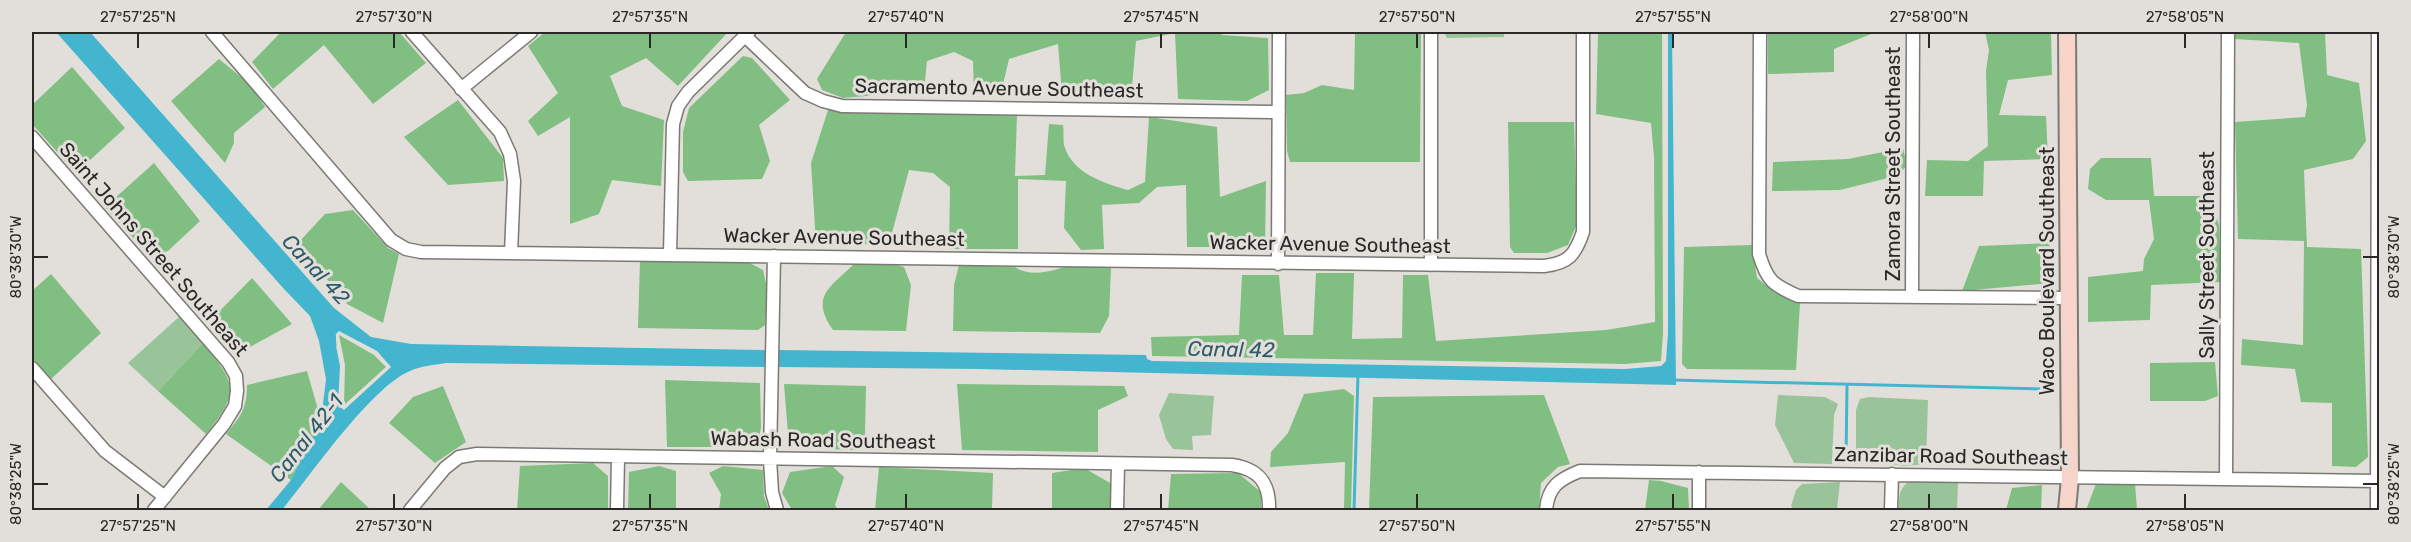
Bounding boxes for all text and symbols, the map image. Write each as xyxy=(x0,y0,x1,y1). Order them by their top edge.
text: 27°57'25"N xyxy=(100,8,176,26)
text: 27°57'30"N xyxy=(356,8,432,26)
text: 27°57'35"N xyxy=(612,8,688,26)
text: 27°57'40"N xyxy=(868,8,944,26)
text: 27°57'45"N xyxy=(1123,8,1199,26)
text: 27°57'50"N xyxy=(1379,8,1455,26)
text: 27°57'55"N xyxy=(1635,8,1711,26)
text: 27°58'00"N xyxy=(1889,8,1969,26)
text: 27°58'05"N xyxy=(2146,8,2224,26)
street label: Zamora Street Southeast xyxy=(1881,47,1905,281)
street label: Sacramento Avenue Southeast xyxy=(854,73,1144,103)
street label: Saint Johns Street Southeast xyxy=(55,137,254,361)
street label: Waco Boulevard Southeast xyxy=(2035,146,2059,395)
street label: Sally Street Southeast xyxy=(2195,151,2219,359)
text: 80°38'30"W xyxy=(7,216,25,298)
text: 80°38'30"W xyxy=(2385,216,2403,298)
street label: Wacker Avenue Southeast xyxy=(723,223,965,251)
water label: Canal 42 xyxy=(277,229,355,310)
street label: Wacker Avenue Southeast xyxy=(1209,230,1451,258)
water label: Canal 42 xyxy=(1187,336,1275,362)
water label: Canal 42-1 xyxy=(264,388,349,487)
street label: Wabash Road Southeast xyxy=(710,426,936,454)
street label: Zanzibar Road Southeast xyxy=(1834,442,2068,470)
text: 80°38'25"W xyxy=(7,443,25,525)
text: 80°38'25"W xyxy=(2385,443,2403,525)
text: 27°57'25"N xyxy=(100,517,176,535)
text: 27°57'30"N xyxy=(356,517,432,535)
text: 27°57'35"N xyxy=(612,517,688,535)
text: 27°57'40"N xyxy=(868,517,944,535)
text: 27°57'45"N xyxy=(1123,517,1199,535)
text: 27°57'50"N xyxy=(1379,517,1455,535)
text: 27°57'55"N xyxy=(1635,517,1711,535)
text: 27°58'00"N xyxy=(1889,517,1969,535)
text: 27°58'05"N xyxy=(2146,517,2224,535)

